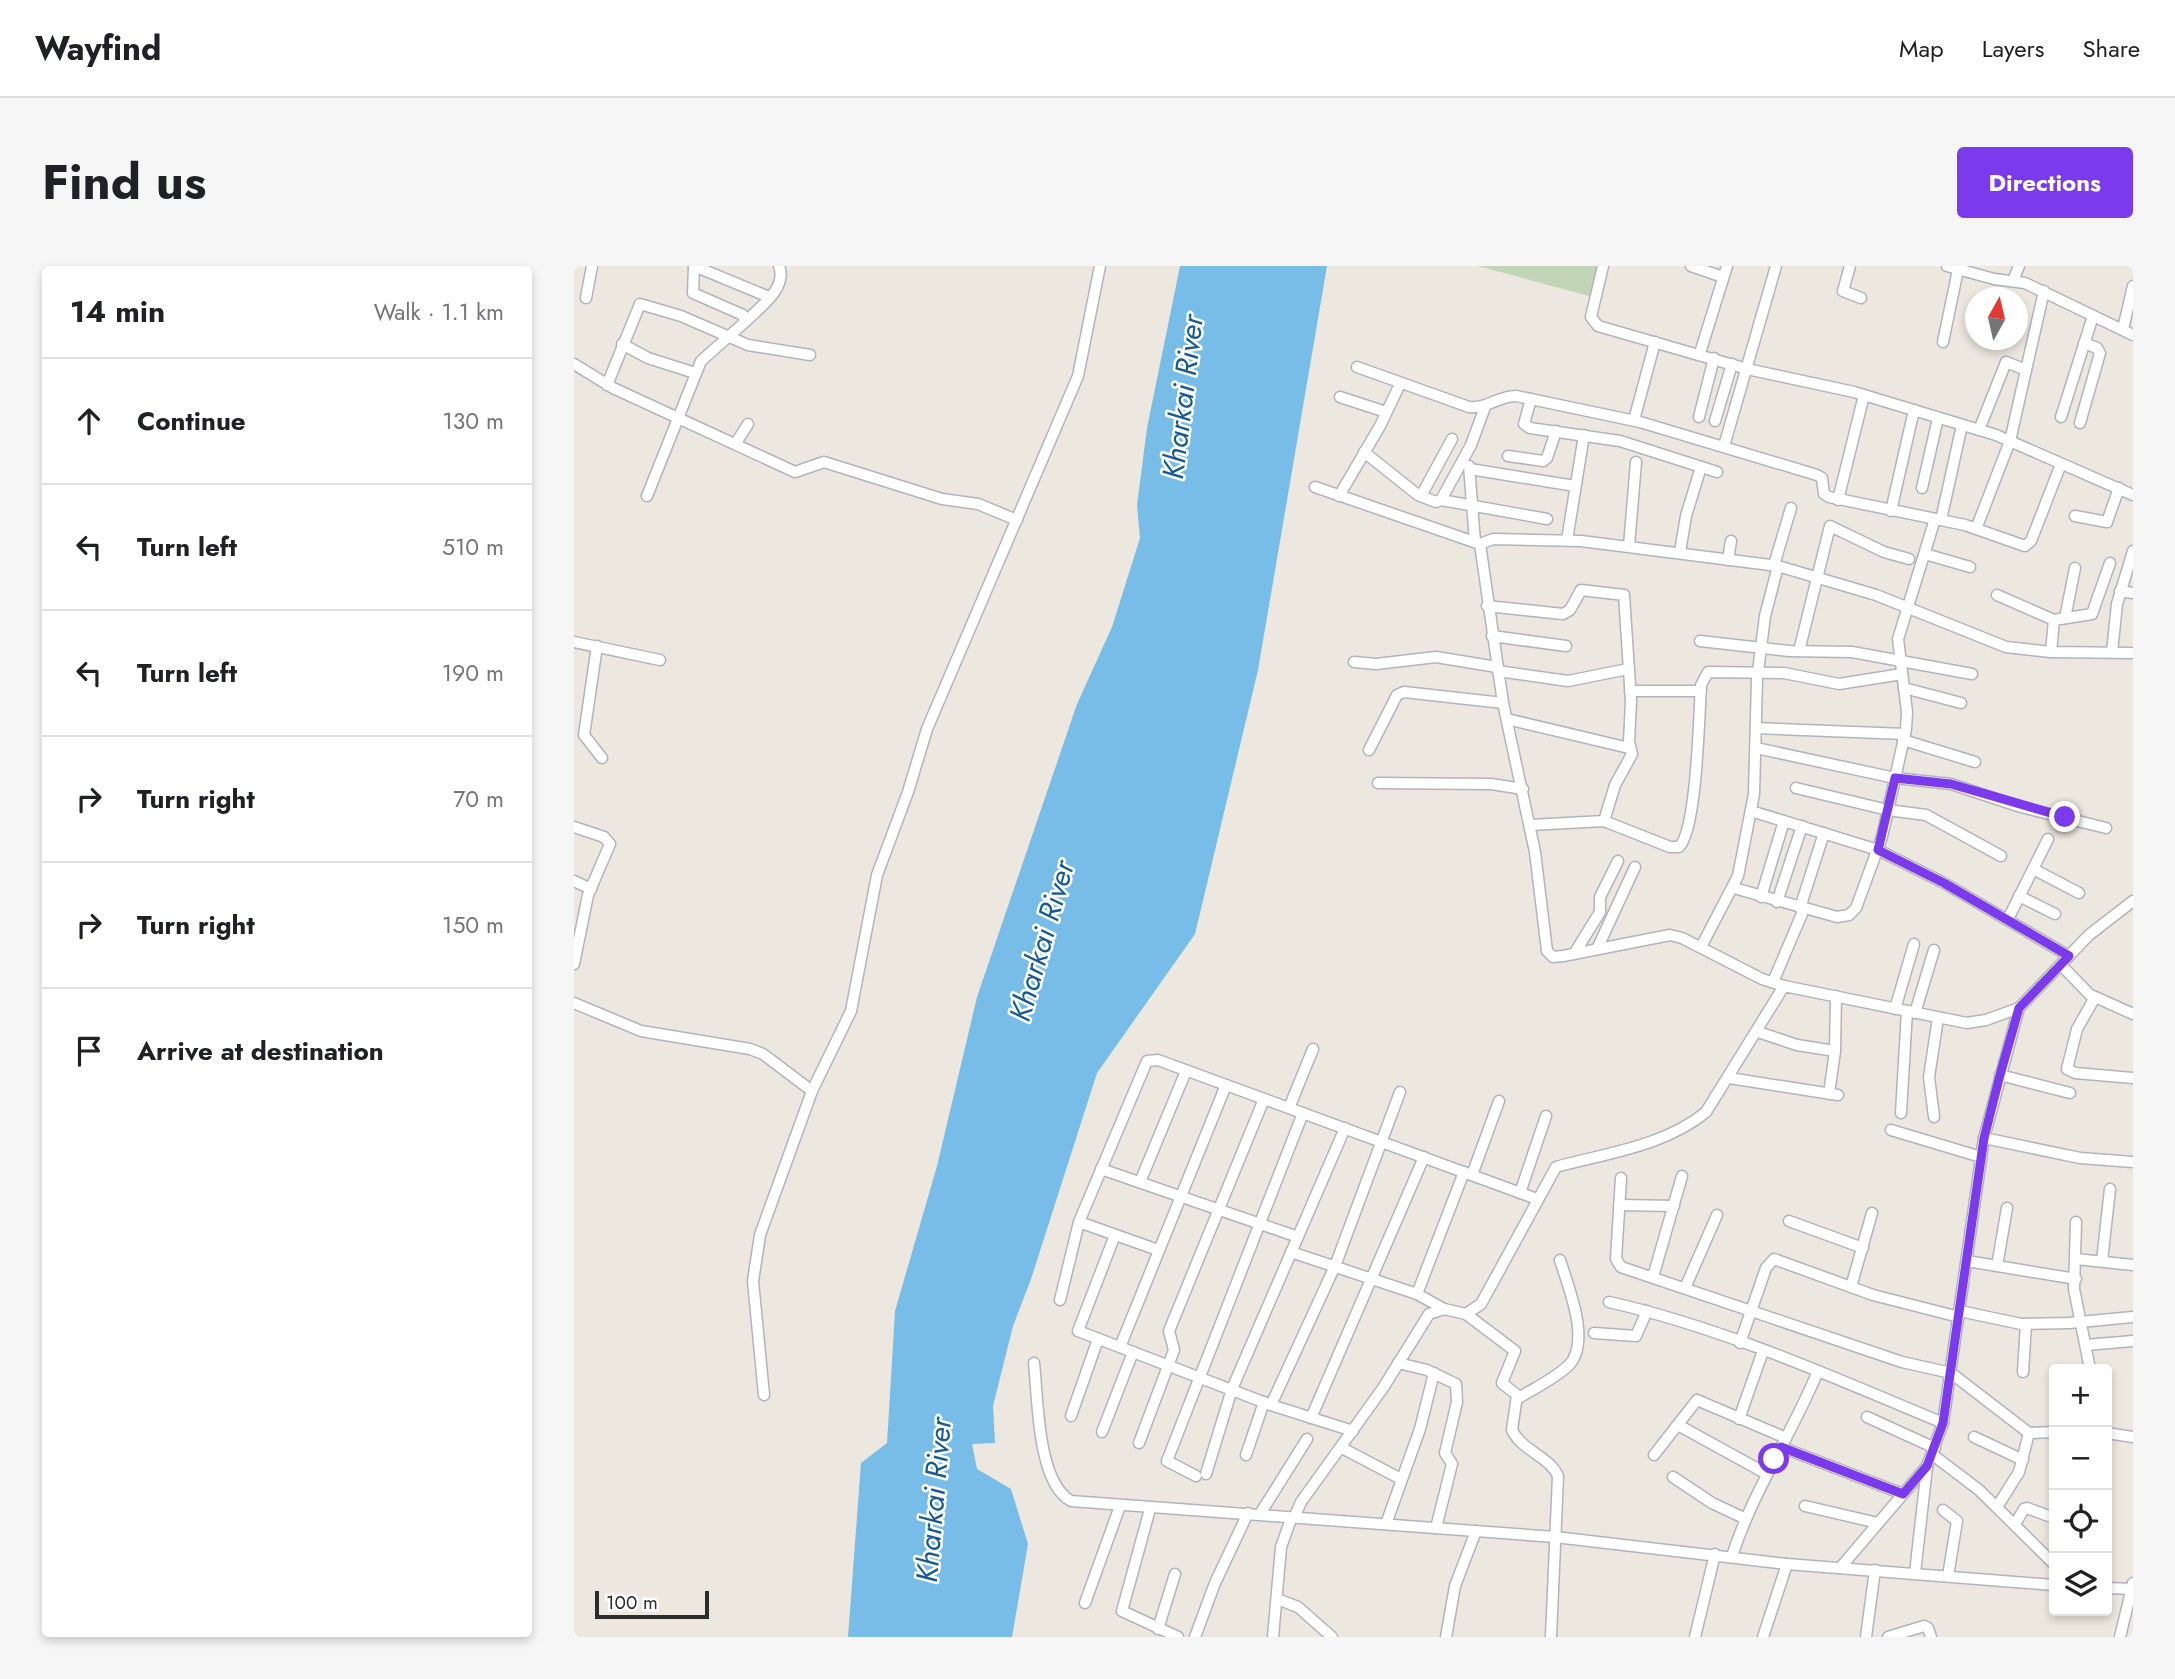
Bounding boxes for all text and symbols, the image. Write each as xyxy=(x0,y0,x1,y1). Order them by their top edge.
text: Wayfind xyxy=(35,25,161,72)
text: Map xyxy=(1899,31,1944,66)
text: Layers xyxy=(1982,31,2044,66)
text: Share xyxy=(2082,31,2140,66)
text: Find us xyxy=(42,147,206,217)
button: Directions xyxy=(1957,147,2133,218)
north arrow xyxy=(1965,287,2028,350)
text: 14 min xyxy=(70,290,165,333)
text: Walk · 1.1 km xyxy=(374,295,504,329)
water label: Kharkai River xyxy=(1151,310,1214,482)
icon: ahead xyxy=(70,402,108,440)
text: Continue xyxy=(137,402,246,440)
text: 130 m xyxy=(442,404,504,438)
icon: left xyxy=(70,528,108,566)
text: Turn left xyxy=(137,528,237,566)
text: 510 m xyxy=(442,530,504,564)
icon: left xyxy=(70,654,108,692)
text: Turn left xyxy=(137,654,237,692)
text: 190 m xyxy=(442,656,504,690)
icon: right xyxy=(70,780,108,818)
text: Turn right xyxy=(137,780,255,818)
text: 70 m xyxy=(453,782,504,816)
route end xyxy=(2049,801,2080,832)
water label: Kharkai River xyxy=(998,853,1086,1026)
icon: right xyxy=(70,906,108,944)
text: Turn right xyxy=(137,906,255,944)
text: 150 m xyxy=(442,908,504,942)
icon: arrive xyxy=(70,1032,108,1070)
text: Arrive at destination xyxy=(137,1032,384,1070)
map controls xyxy=(2049,1364,2112,1616)
button: + xyxy=(2049,1364,2112,1427)
water label: Kharkai River xyxy=(905,1414,962,1584)
button: − xyxy=(2049,1427,2112,1490)
route start xyxy=(1758,1443,1789,1474)
button: locate xyxy=(2049,1490,2112,1553)
button: layers xyxy=(2049,1553,2112,1616)
scale bar xyxy=(595,1588,709,1620)
text: 100 m xyxy=(606,1589,658,1616)

